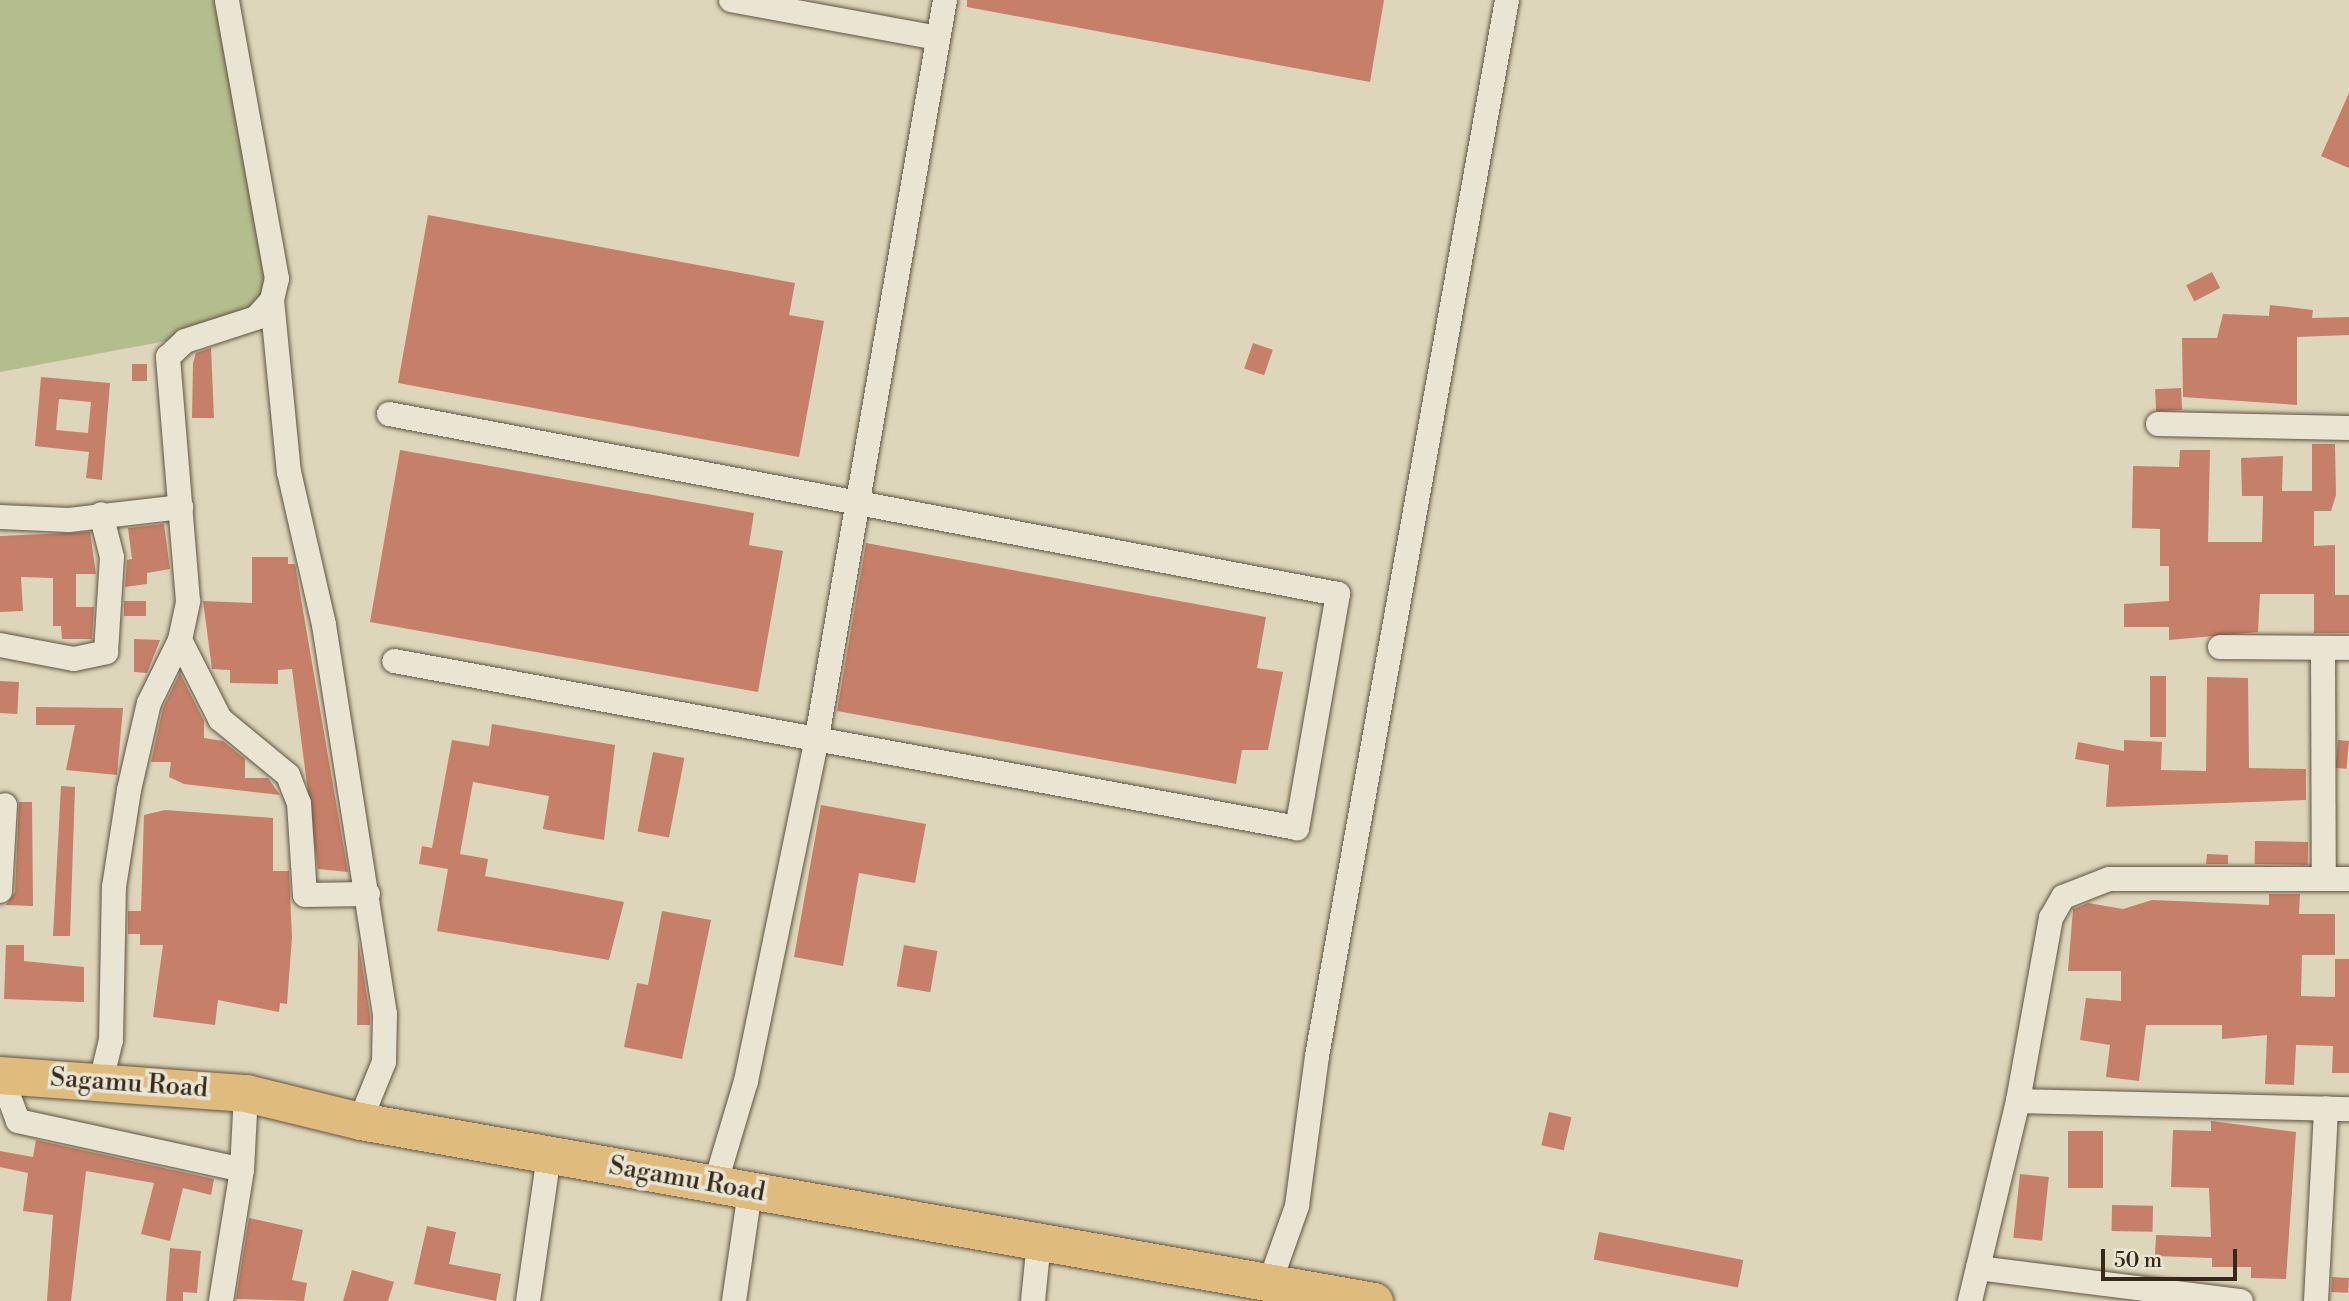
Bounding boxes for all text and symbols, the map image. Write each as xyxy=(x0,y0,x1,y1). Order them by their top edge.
street label: Sagamu Road xyxy=(49,1063,209,1105)
street label: Sagamu Road xyxy=(607,1151,767,1209)
scale bar xyxy=(2104,1234,2240,1278)
text: 50 m xyxy=(2114,1248,2162,1274)

